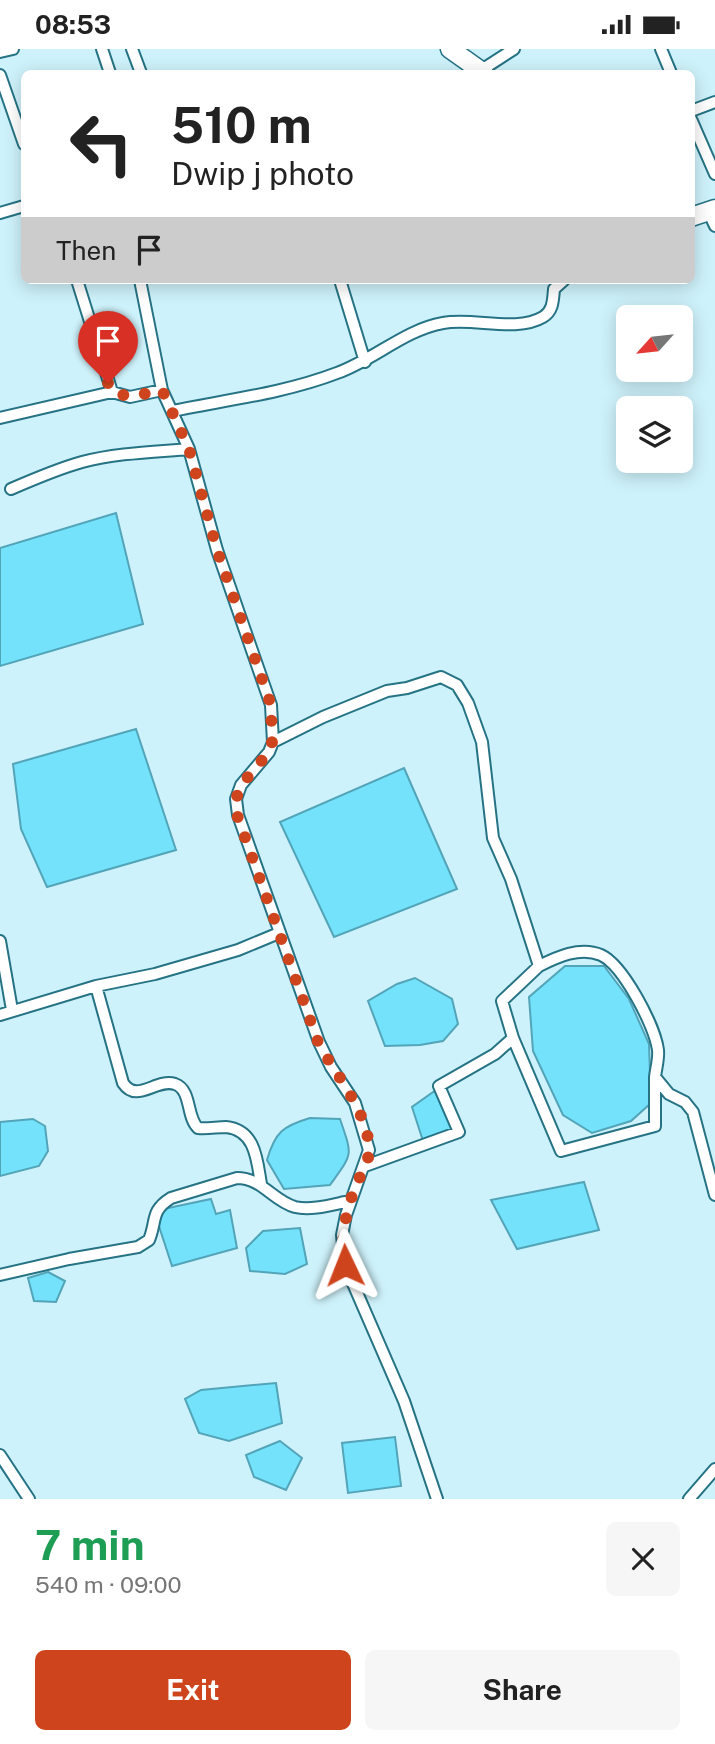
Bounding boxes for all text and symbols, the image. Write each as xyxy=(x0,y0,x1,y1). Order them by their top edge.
text: 08:53 xyxy=(35,9,111,40)
text: 510 m xyxy=(171,96,312,154)
icon: left xyxy=(56,98,147,189)
text: Dwip j photo xyxy=(171,155,354,192)
icon: arrive xyxy=(130,231,168,269)
text: Then xyxy=(56,235,116,266)
north arrow xyxy=(616,305,693,381)
map controls xyxy=(616,305,693,473)
pin xyxy=(78,311,138,383)
icon: arrive xyxy=(89,322,127,360)
button: layers xyxy=(616,396,693,473)
position arrow xyxy=(308,1228,382,1302)
text: 7 min xyxy=(35,1520,145,1569)
button: close xyxy=(606,1522,680,1596)
text: 540 m · 09:00 xyxy=(35,1571,182,1598)
button: Exit xyxy=(35,1650,351,1730)
button: Share xyxy=(365,1650,680,1730)

